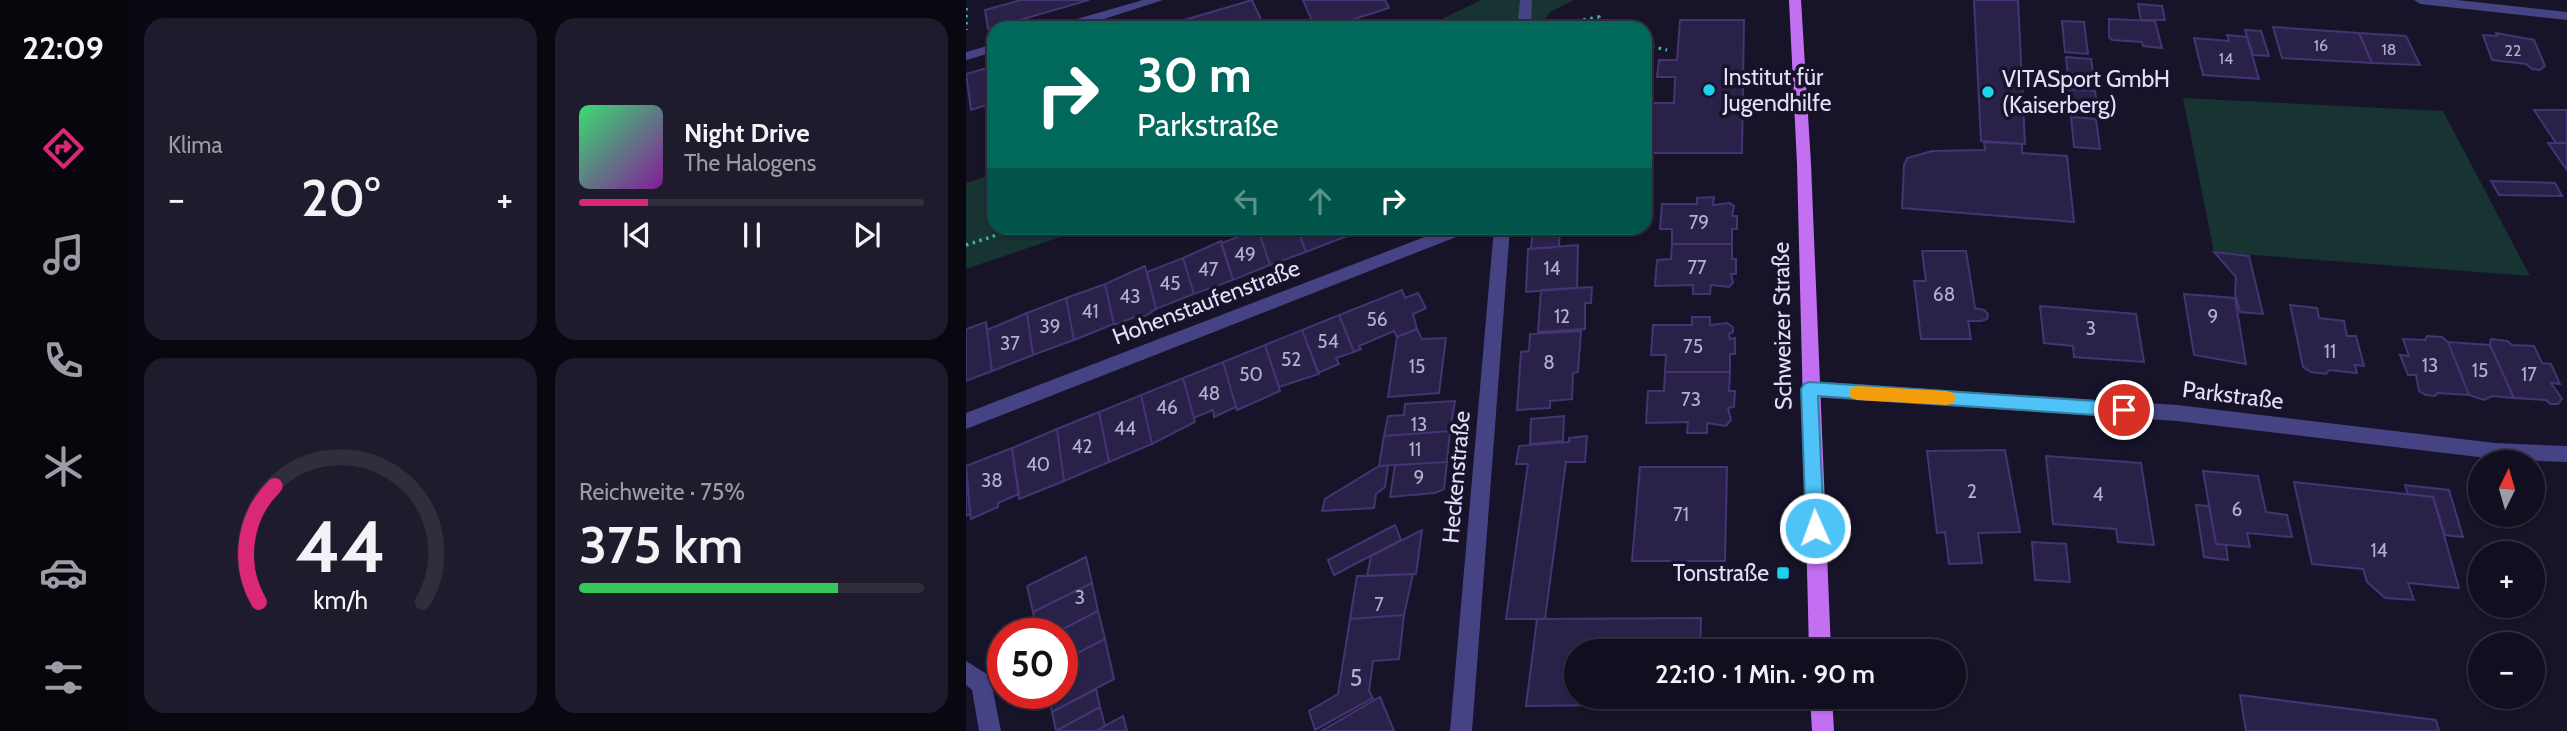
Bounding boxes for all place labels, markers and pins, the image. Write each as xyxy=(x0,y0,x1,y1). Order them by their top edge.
place label: Institut für Jugendhilfe xyxy=(1722,63,1832,117)
place label: VITASport GmbH (Kaiserberg) xyxy=(2002,65,2170,119)
marker: Institut für Jugendhilfe xyxy=(1701,82,1717,98)
marker: VITASport GmbH (Kaiserberg) xyxy=(1980,84,1996,100)
pin xyxy=(2094,380,2154,440)
place label: Tonstraße xyxy=(1673,559,1769,587)
marker: Tonstraße xyxy=(1775,565,1791,581)

